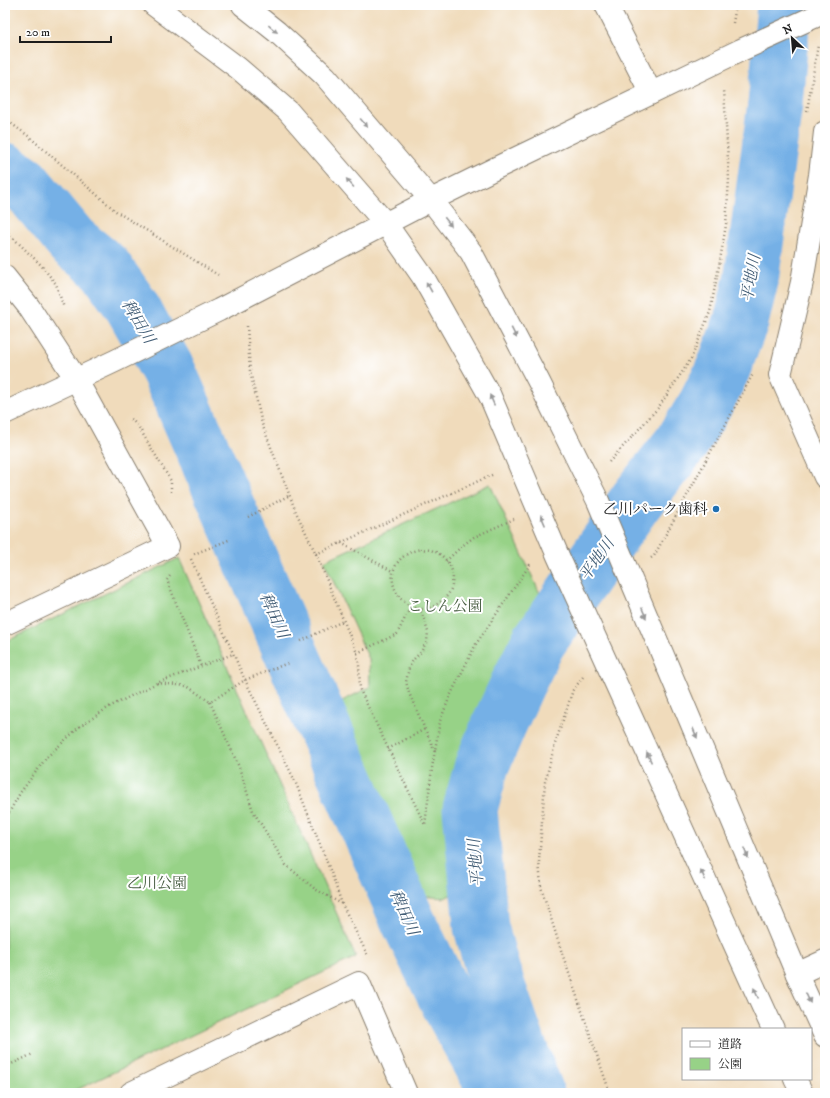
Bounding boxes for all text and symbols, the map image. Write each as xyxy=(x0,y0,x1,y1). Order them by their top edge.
scale bar xyxy=(20,18,111,44)
north arrow xyxy=(772,18,812,58)
text: N xyxy=(781,22,795,38)
text: 20 m xyxy=(26,25,50,40)
one-way arrow xyxy=(268,25,279,34)
one-way arrow xyxy=(359,117,368,128)
one-way arrow xyxy=(346,179,355,188)
one-way arrow xyxy=(443,216,452,227)
water label: 平地川 xyxy=(737,251,765,304)
one-way arrow xyxy=(425,281,432,292)
water label: 稗田川 xyxy=(117,296,160,349)
one-way arrow xyxy=(510,327,517,339)
one-way arrow xyxy=(488,394,494,406)
place label: 乙川パーク歯科 xyxy=(603,500,708,519)
marker: 乙川パーク歯科 xyxy=(711,504,721,514)
one-way arrow xyxy=(540,514,546,525)
water label: 平地川 xyxy=(575,533,620,585)
water label: 稗田川 xyxy=(255,589,294,643)
park label: こしん公園 xyxy=(407,597,483,616)
one-way arrow xyxy=(642,608,648,620)
one-way arrow xyxy=(692,727,698,738)
one-way arrow xyxy=(646,751,652,762)
water label: 平地川 xyxy=(464,836,488,888)
one-way arrow xyxy=(743,847,749,858)
one-way arrow xyxy=(700,869,706,881)
park label: 乙川公園 xyxy=(127,874,187,893)
water label: 稗田川 xyxy=(385,886,424,940)
one-way arrow xyxy=(753,987,759,999)
one-way arrow xyxy=(805,992,811,1004)
legend xyxy=(682,1028,812,1080)
text: 道路 xyxy=(718,1037,742,1052)
text: 公園 xyxy=(718,1057,742,1072)

